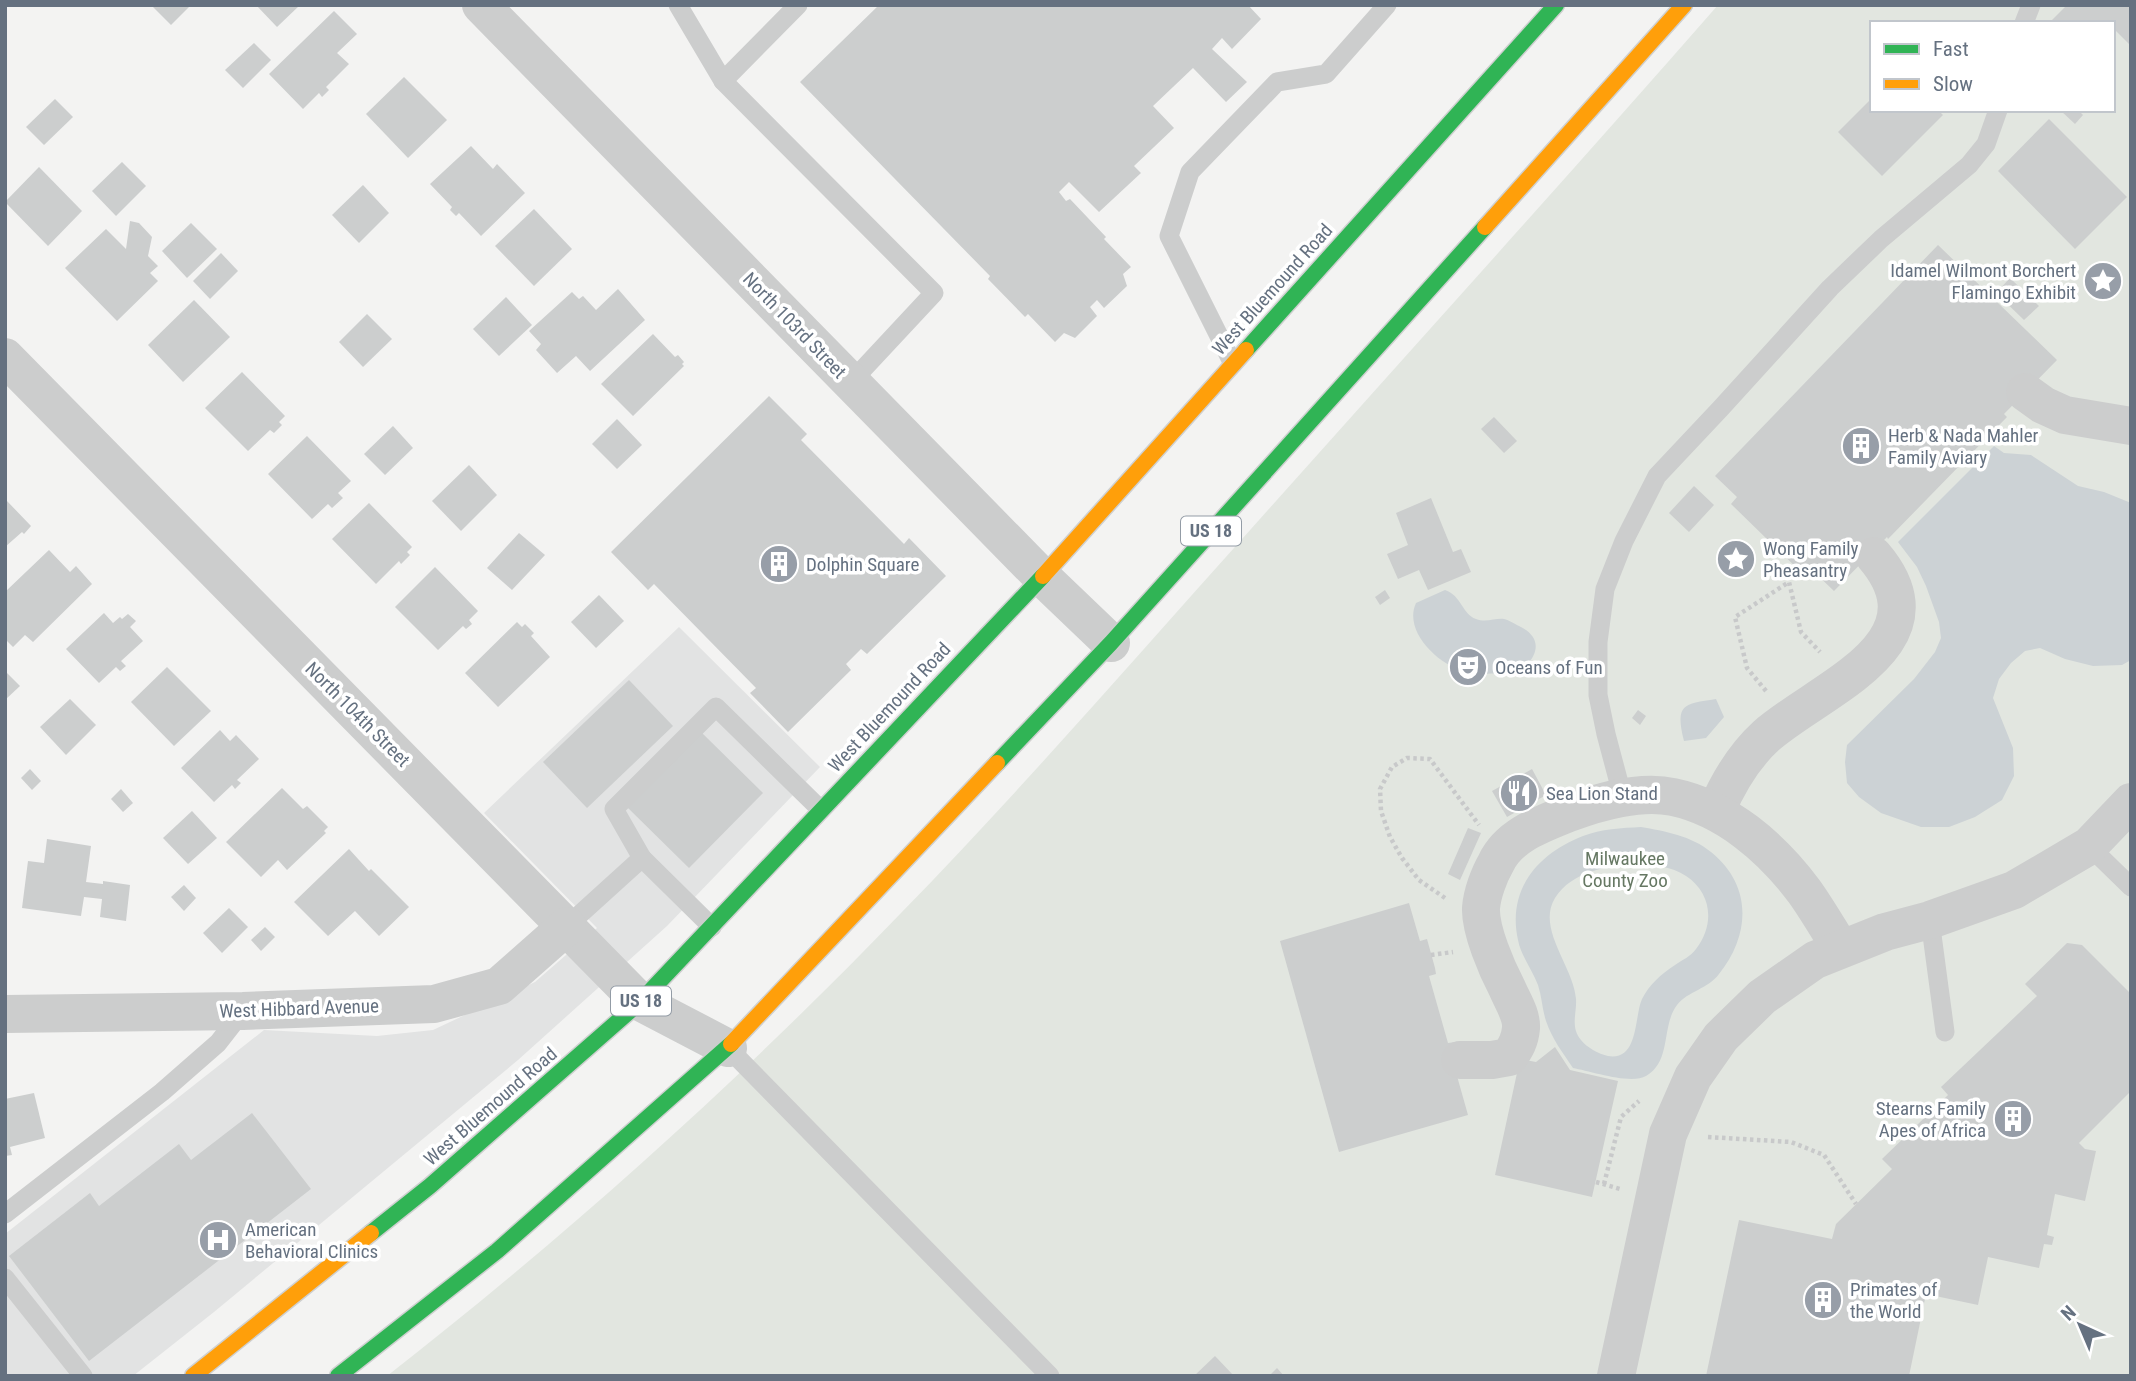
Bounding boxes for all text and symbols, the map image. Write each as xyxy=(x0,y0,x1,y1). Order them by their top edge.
legend xyxy=(1870,21,2115,112)
text: Fast xyxy=(1933,37,1969,61)
text: Slow xyxy=(1933,72,1973,96)
street label: West Bluemound Road xyxy=(1207,219,1337,360)
place label: Idamel Wilmont Borchert Flamingo Exhibit xyxy=(1890,259,2076,304)
place icon: Idamel Wilmont Borchert Flamingo Exhibit xyxy=(2082,260,2124,302)
street label: North 103rd Street xyxy=(738,267,851,383)
place label: Herb & Nada Mahler Family Aviary xyxy=(1888,424,2039,469)
building icon: Herb & Nada Mahler Family Aviary xyxy=(1840,425,1882,467)
road number: US 18 xyxy=(1181,516,1241,546)
place label: Wong Family Pheasantry xyxy=(1763,537,1859,582)
place icon: Wong Family Pheasantry xyxy=(1715,538,1757,580)
building icon: Dolphin Square xyxy=(758,543,800,585)
place label: Dolphin Square xyxy=(806,553,919,576)
street label: West Bluemound Road xyxy=(823,638,955,777)
theatre icon: Oceans of Fun xyxy=(1447,646,1489,688)
place label: Oceans of Fun xyxy=(1495,656,1603,679)
street label: North 104th Street xyxy=(301,657,415,771)
restaurant icon: Sea Lion Stand xyxy=(1498,772,1540,814)
place label: Sea Lion Stand xyxy=(1546,782,1658,805)
park label: Milwaukee County Zoo xyxy=(1582,847,1668,892)
road number: US 18 xyxy=(611,986,671,1016)
street label: West Hibbard Avenue xyxy=(219,994,379,1023)
street label: West Bluemound Road xyxy=(419,1042,562,1170)
place label: Stearns Family Apes of Africa xyxy=(1876,1097,1986,1142)
building icon: Stearns Family Apes of Africa xyxy=(1992,1098,2034,1140)
place label: American Behavioral Clinics xyxy=(245,1218,378,1263)
hospital icon: American Behavioral Clinics xyxy=(197,1219,239,1261)
place label: Primates of the World xyxy=(1850,1278,1937,1323)
building icon: Primates of the World xyxy=(1802,1279,1844,1321)
north arrow xyxy=(2045,1290,2115,1360)
text: N xyxy=(2056,1301,2081,1325)

